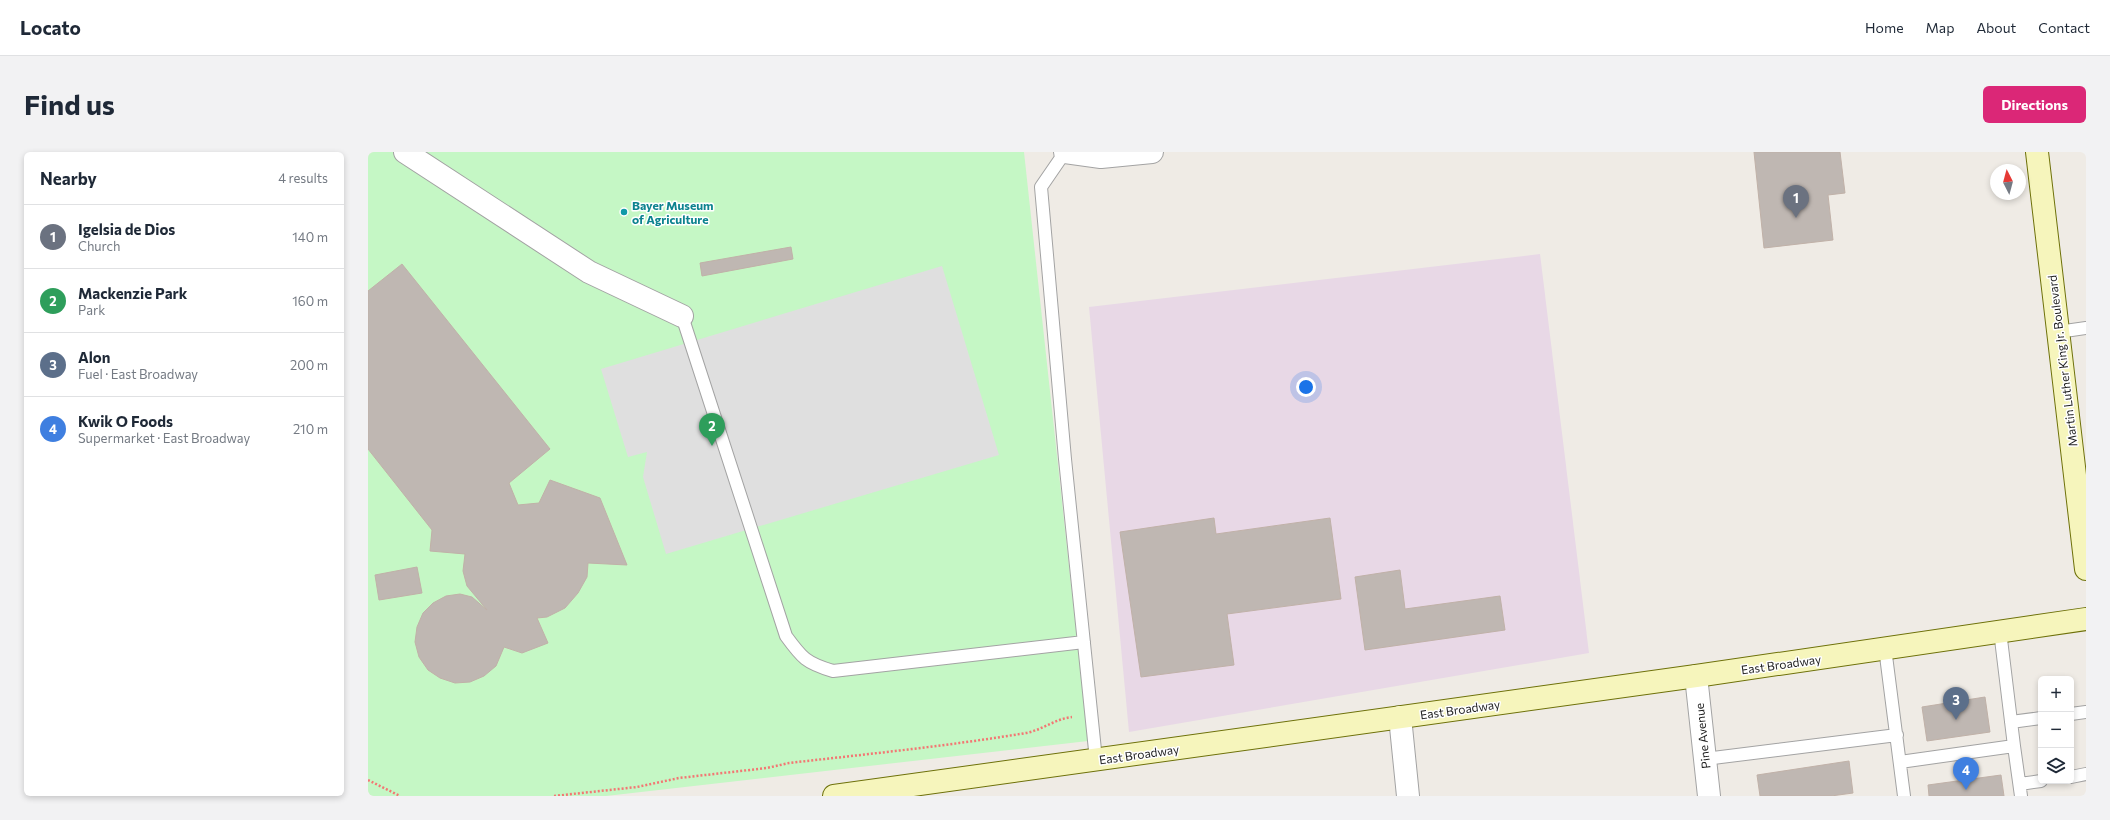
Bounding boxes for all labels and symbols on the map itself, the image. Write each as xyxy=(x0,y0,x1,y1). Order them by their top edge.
north arrow xyxy=(1990,164,2026,200)
pin: 1 xyxy=(1783,185,1809,218)
place label: Bayer Museum of Agriculture xyxy=(632,198,714,226)
marker: Bayer Museum of Agriculture xyxy=(619,207,629,217)
street label: Martin Luther King Jr. Boulevard xyxy=(2045,274,2080,448)
your location xyxy=(1296,377,1316,397)
pin: 2 xyxy=(699,413,725,446)
street label: East Broadway xyxy=(1740,651,1822,677)
pin: 3 xyxy=(1943,687,1969,720)
street label: East Broadway xyxy=(1419,696,1501,722)
street label: Pine Avenue xyxy=(1692,702,1712,770)
street label: East Broadway xyxy=(1098,741,1180,767)
pin: 4 xyxy=(1953,757,1979,790)

